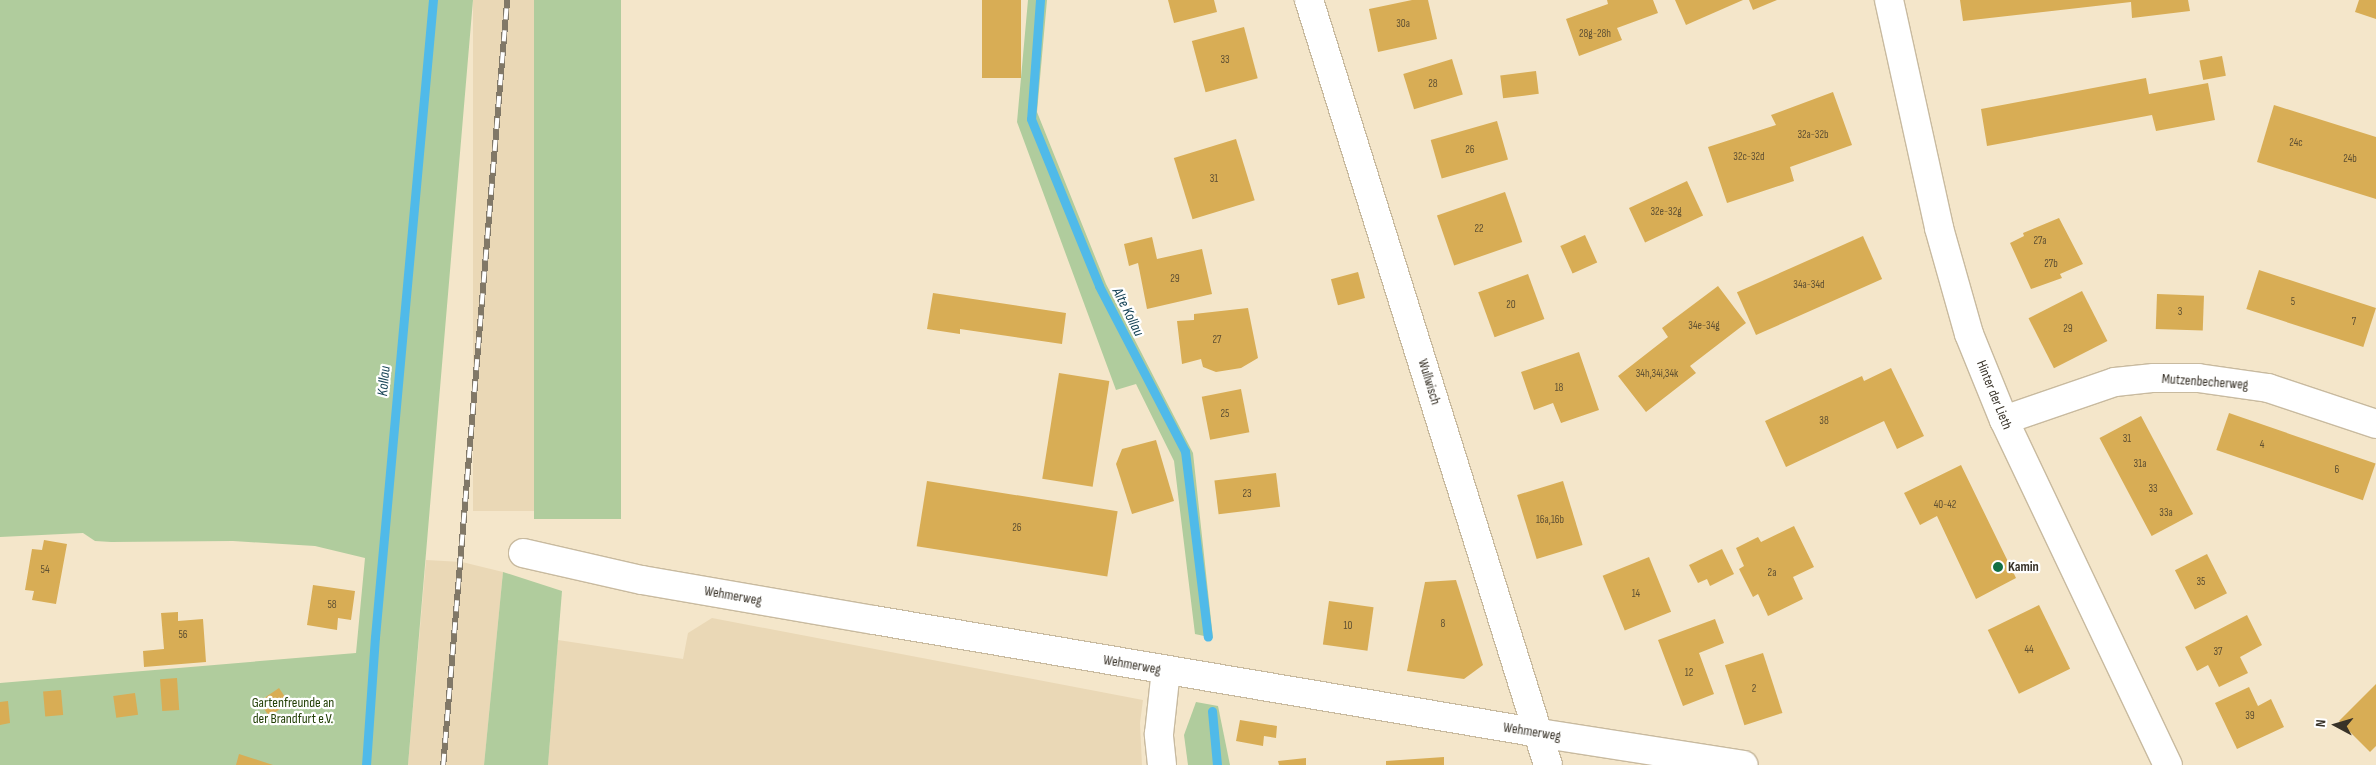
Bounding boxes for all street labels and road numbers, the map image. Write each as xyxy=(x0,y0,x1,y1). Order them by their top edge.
street label: Wullwisch xyxy=(1414,357,1444,407)
street label: Hinter der Lieth xyxy=(1973,358,2015,432)
street label: Mutzenbecherweg xyxy=(2161,371,2249,393)
street label: Wehmerweg xyxy=(703,583,763,609)
street label: Wehmerweg xyxy=(1102,652,1162,678)
street label: Wehmerweg xyxy=(1502,719,1562,745)

